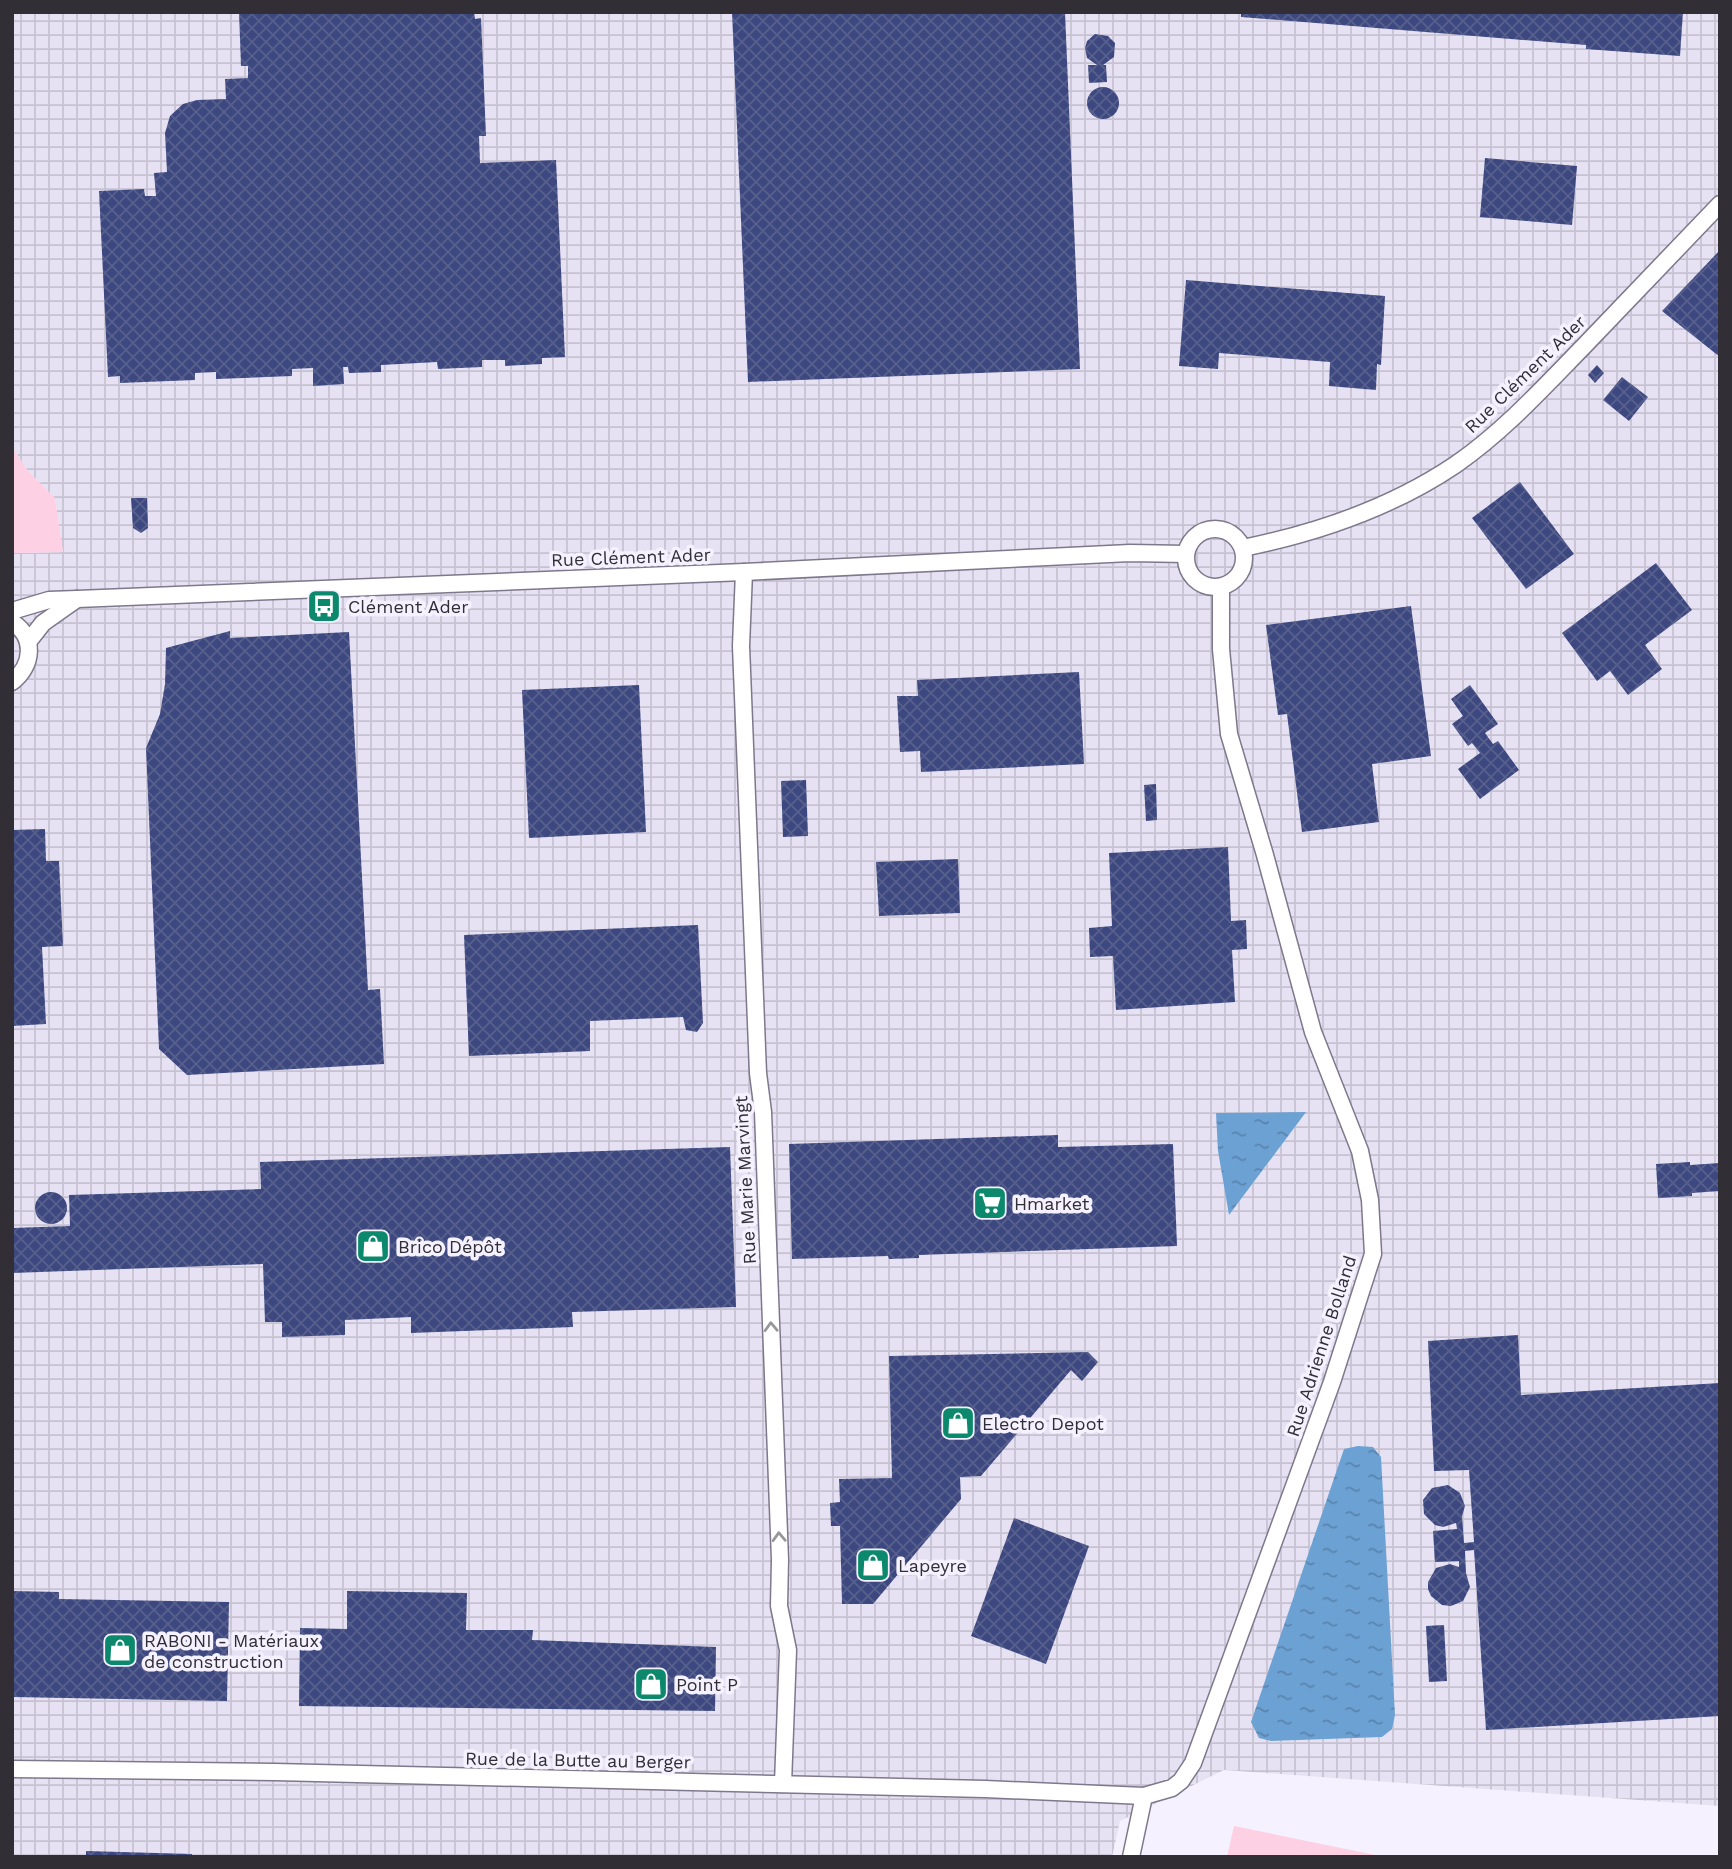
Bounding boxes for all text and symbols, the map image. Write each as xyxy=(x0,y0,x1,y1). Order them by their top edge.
street label: Rue Clément Ader xyxy=(1460,311,1590,437)
street label: Rue Clément Ader xyxy=(551,544,711,570)
bus stop icon: Clément Ader xyxy=(305,587,343,625)
place label: Clément Ader xyxy=(348,596,469,617)
street label: Rue Marie Marvingt xyxy=(730,1095,760,1265)
supermarket icon: Hmarket xyxy=(971,1184,1009,1222)
place label: Hmarket xyxy=(1014,1193,1090,1214)
shop icon: Brico Dépôt xyxy=(354,1227,392,1265)
place label: Brico Dépôt xyxy=(398,1236,502,1257)
street label: Rue Adrienne Bolland xyxy=(1282,1253,1360,1439)
one-way arrow xyxy=(764,1322,779,1333)
shop icon: Electro Depot xyxy=(939,1404,977,1442)
place label: Electro Depot xyxy=(982,1413,1104,1434)
one-way arrow xyxy=(771,1532,787,1542)
shop icon: Lapeyre xyxy=(854,1546,892,1584)
place label: Lapeyre xyxy=(898,1555,967,1576)
place label: RABONI - Matériaux de construction xyxy=(144,1630,319,1672)
shop icon: RABONI - Matériaux de construction xyxy=(101,1631,139,1669)
shop icon: Point P xyxy=(632,1665,670,1703)
place label: Point P xyxy=(676,1674,738,1695)
street label: Rue de la Butte au Berger xyxy=(465,1748,691,1772)

